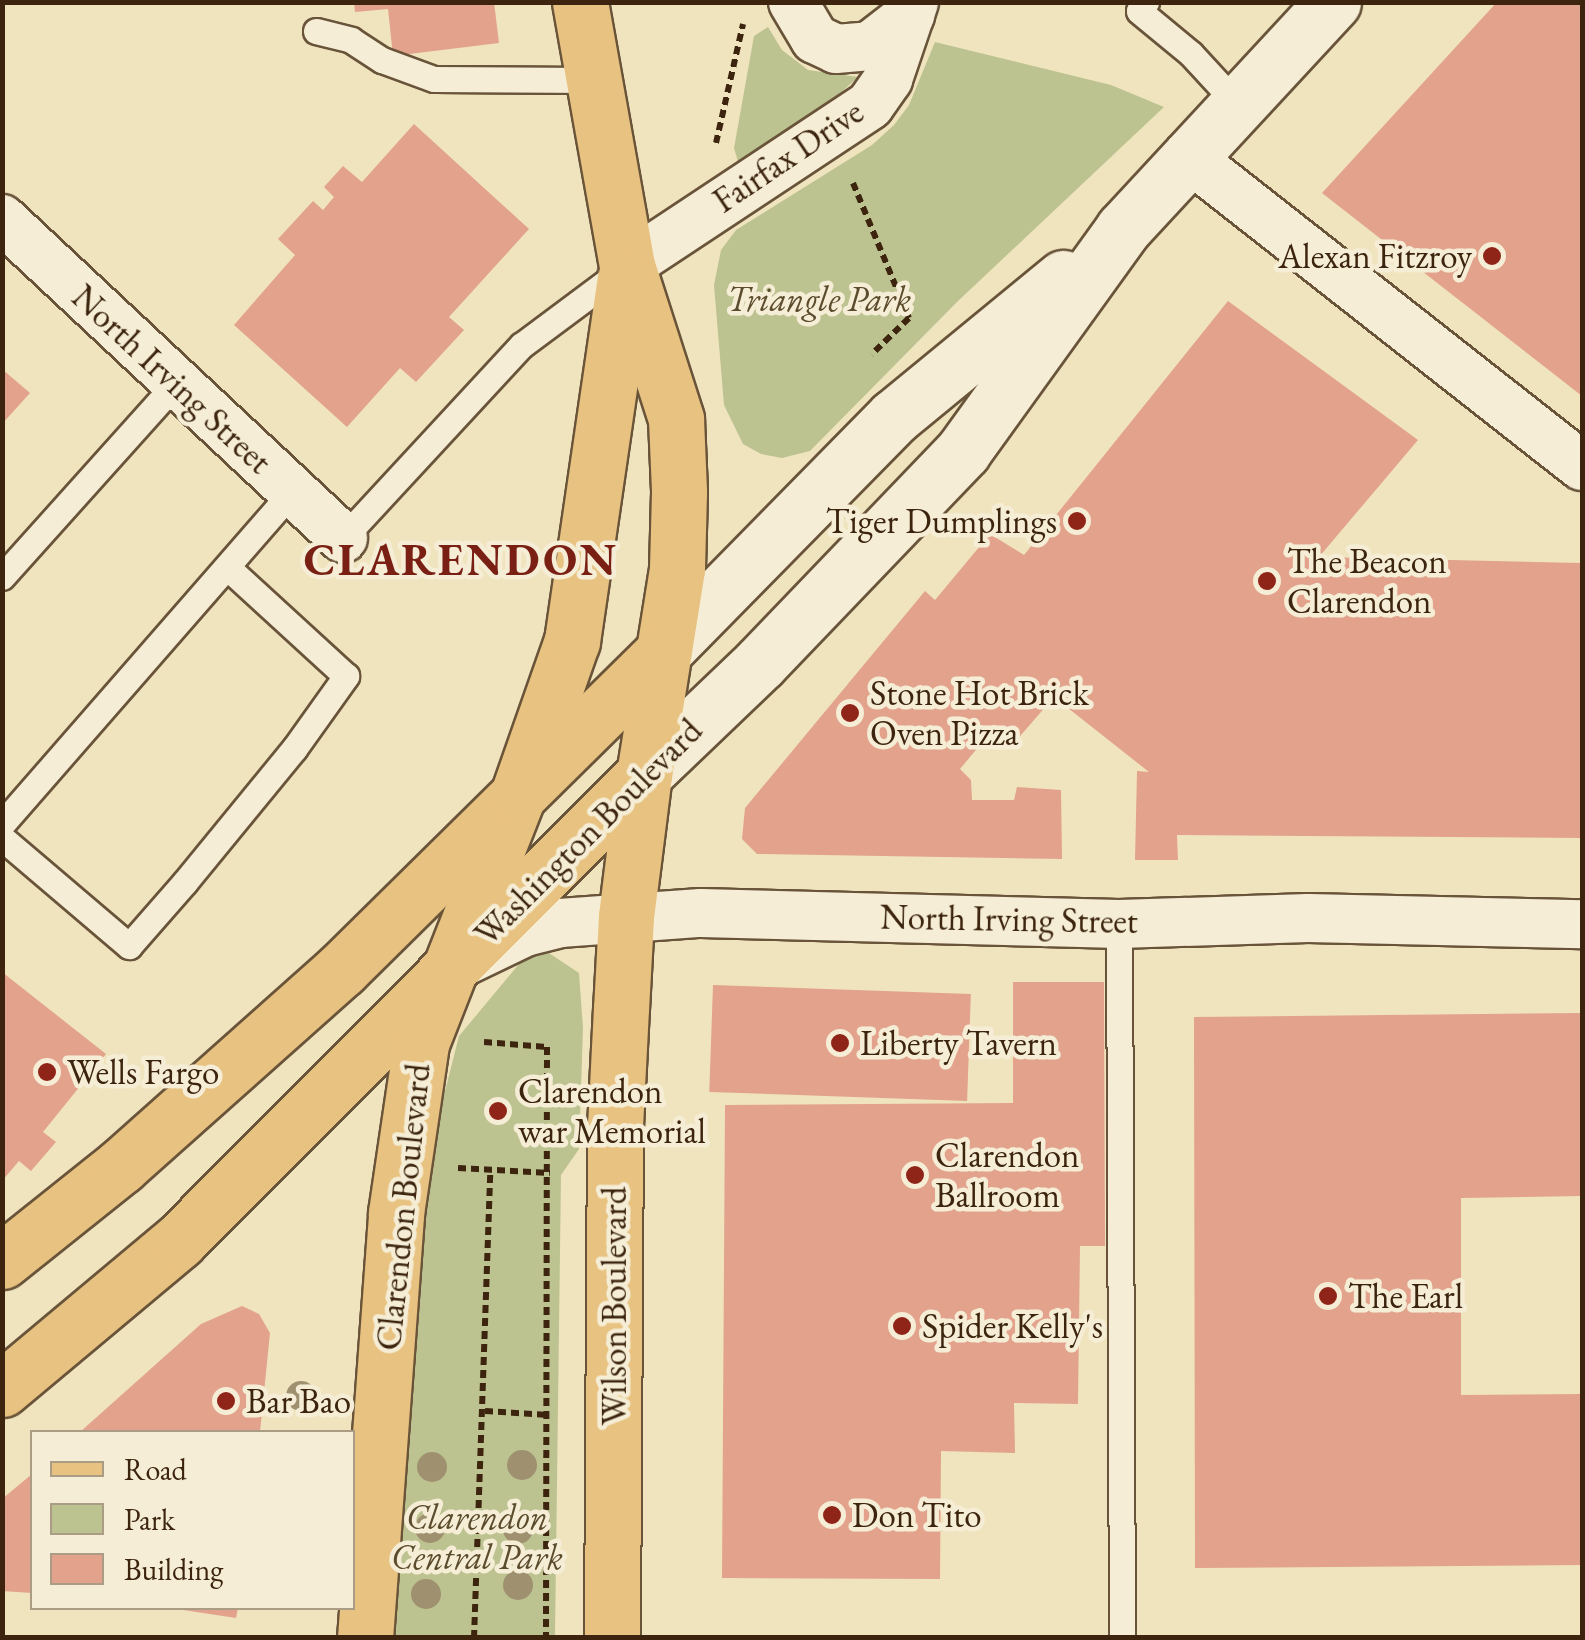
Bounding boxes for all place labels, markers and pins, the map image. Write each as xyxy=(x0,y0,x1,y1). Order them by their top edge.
place label: Alexan Fitzroy xyxy=(1278,235,1472,277)
marker: Alexan Fitzroy xyxy=(1481,245,1503,267)
place label: Tiger Dumplings xyxy=(826,500,1057,542)
marker: Tiger Dumplings xyxy=(1066,510,1088,532)
place label: The Beacon Clarendon xyxy=(1287,540,1447,622)
marker: The Beacon Clarendon xyxy=(1256,570,1278,592)
place label: Stone Hot Brick Oven Pizza xyxy=(870,672,1089,754)
marker: Stone Hot Brick Oven Pizza xyxy=(839,702,861,724)
place label: Liberty Tavern xyxy=(860,1022,1057,1064)
marker: Liberty Tavern xyxy=(829,1032,851,1054)
place label: Wells Fargo xyxy=(67,1051,219,1093)
marker: Wells Fargo xyxy=(36,1061,58,1083)
place label: Clarendon war Memorial xyxy=(518,1070,706,1152)
marker: Clarendon war Memorial xyxy=(487,1100,509,1122)
place label: Clarendon Ballroom xyxy=(935,1134,1080,1216)
marker: Clarendon Ballroom xyxy=(904,1164,926,1186)
place label: The Earl xyxy=(1348,1275,1463,1317)
marker: The Earl xyxy=(1317,1285,1339,1307)
place label: Spider Kelly's xyxy=(922,1305,1103,1347)
marker: Spider Kelly's xyxy=(891,1315,913,1337)
place label: Bar Bao xyxy=(246,1380,351,1422)
marker: Bar Bao xyxy=(215,1390,237,1412)
place label: Don Tito xyxy=(852,1494,982,1536)
marker: Don Tito xyxy=(821,1504,843,1526)

